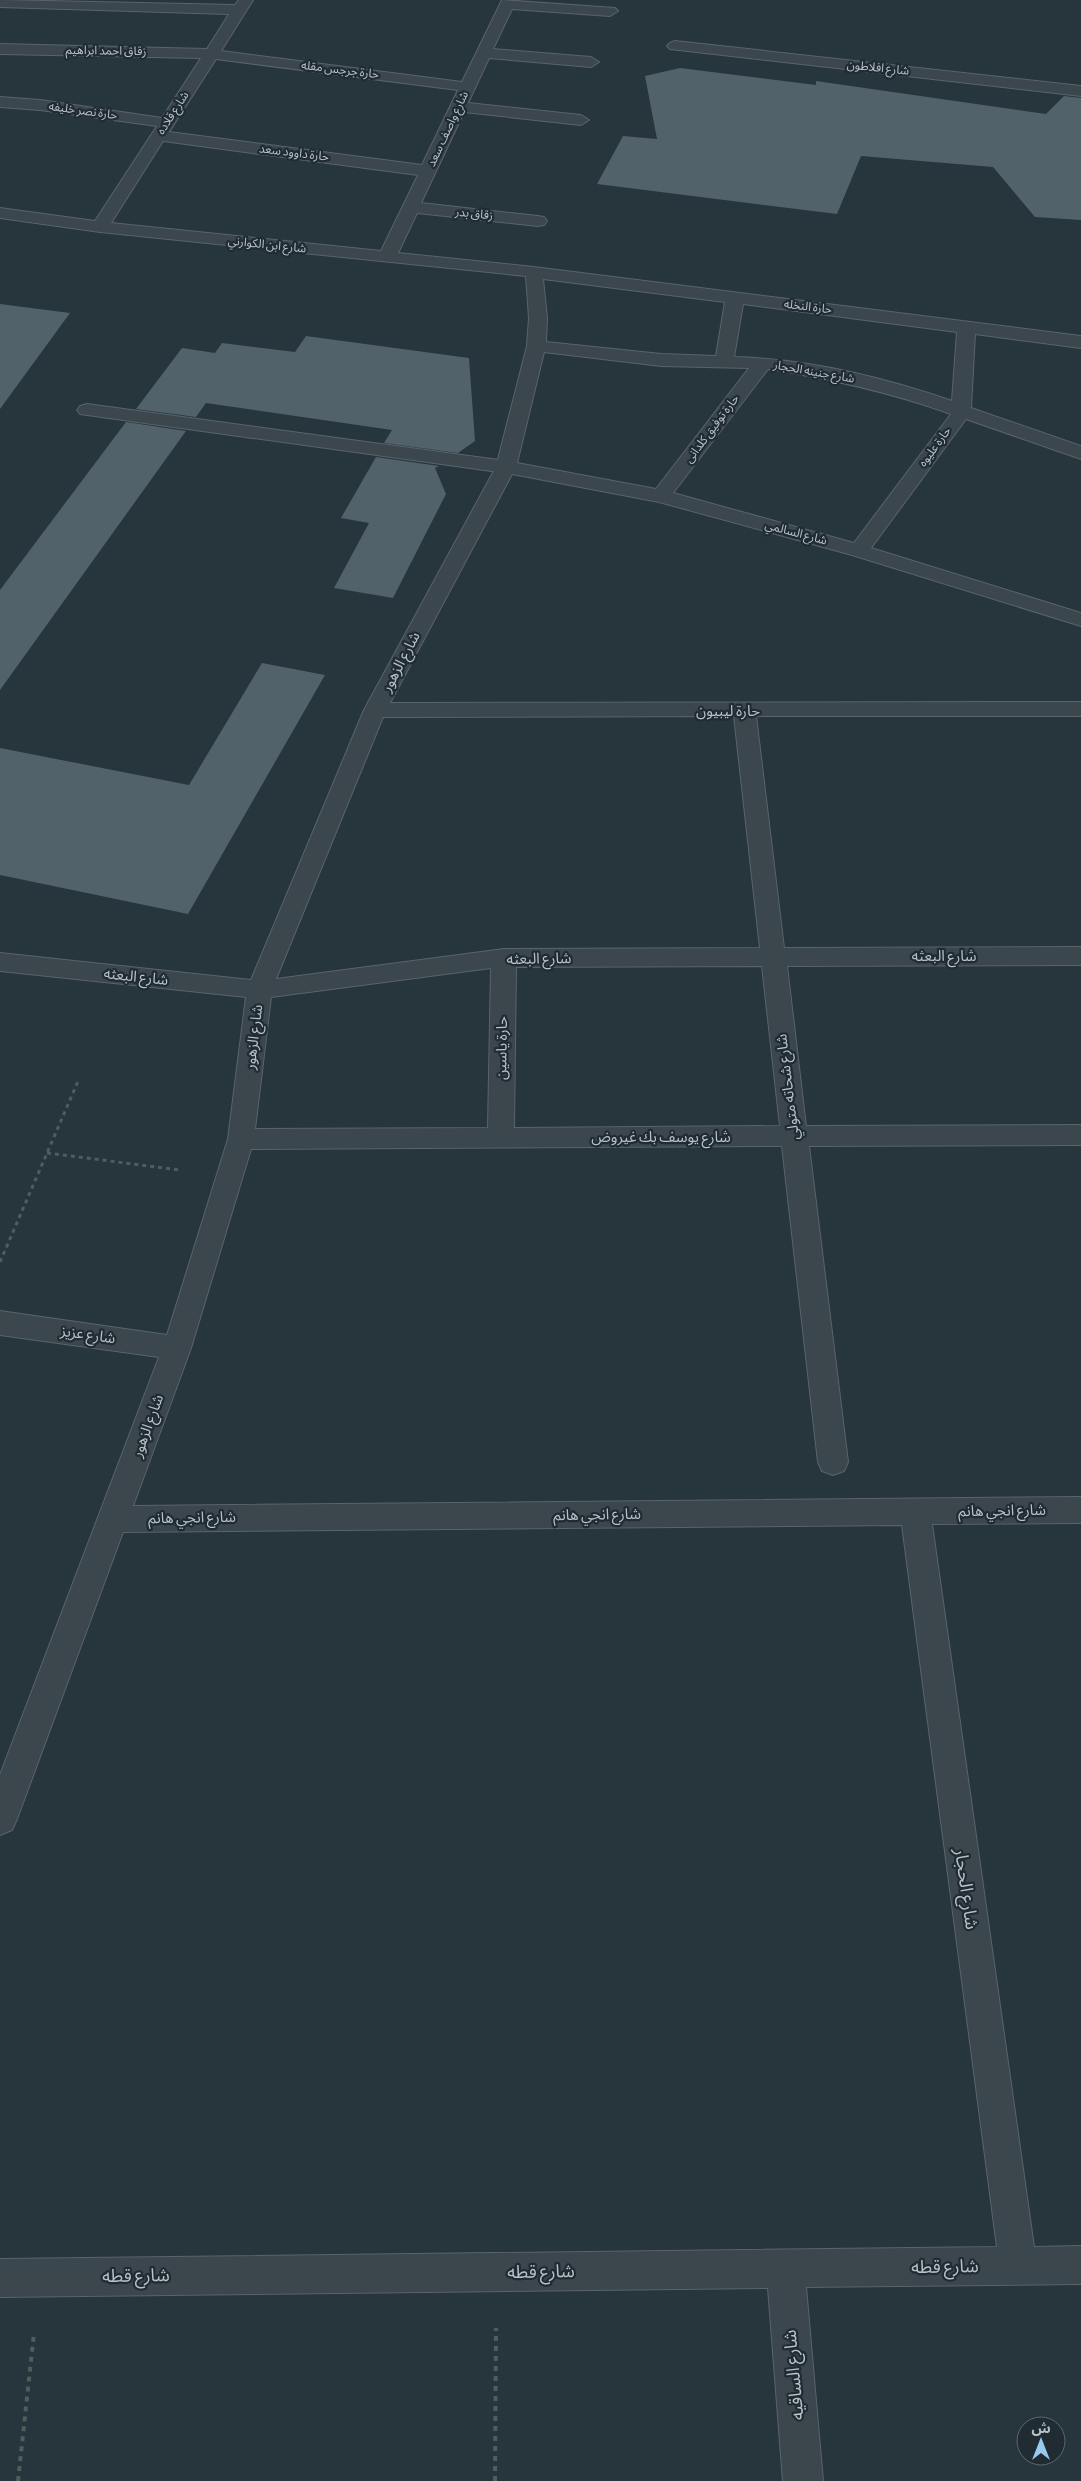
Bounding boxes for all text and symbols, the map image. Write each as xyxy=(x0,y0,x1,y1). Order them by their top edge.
street label: زقاق احمد ابراهيم xyxy=(65,43,146,60)
street label: شارع افلاطون xyxy=(846,57,910,80)
street label: حارة جرجس مقله xyxy=(300,58,380,82)
street label: شارع قلاده xyxy=(154,89,193,138)
street label: شارع واصف سعد xyxy=(424,89,473,170)
street label: حارة نصر خليفه xyxy=(48,99,118,123)
street label: حارة داوود سعد xyxy=(258,141,330,165)
street label: زقاق بدر xyxy=(453,204,494,223)
street label: شارع ابن الكوارني xyxy=(227,233,307,258)
street label: حارة النخله xyxy=(783,297,833,317)
street label: شارع جنينه الحجار xyxy=(771,357,856,387)
street label: حارة توفيق كلدانى xyxy=(681,392,743,466)
street label: حارة عليوه xyxy=(915,424,955,470)
street label: شارع السالمي xyxy=(763,517,829,550)
street label: شارع الزهور xyxy=(377,628,427,697)
street label: حارة ليبيون xyxy=(696,702,760,721)
street label: شارع البعثه xyxy=(912,947,977,968)
street label: شارع البعثه xyxy=(506,949,572,971)
street label: شارع البعثه xyxy=(103,964,170,992)
street label: شارع الزهور xyxy=(240,1003,269,1072)
street label: حارة ياسين xyxy=(492,1016,512,1080)
street label: شارع شحاته متولي xyxy=(772,1032,806,1141)
street label: شارع يوسف بك غيروض xyxy=(591,1128,731,1149)
street label: شارع عزيز xyxy=(58,1322,117,1350)
street label: شارع الزهور xyxy=(128,1392,170,1462)
street label: شارع انجي هانم xyxy=(958,1501,1046,1523)
street label: شارع انجي هانم xyxy=(553,1505,641,1527)
street label: شارع انجي هانم xyxy=(148,1508,236,1530)
street label: شارع الحجار xyxy=(947,1846,982,1931)
street label: شارع قطه xyxy=(911,2256,979,2281)
street label: شارع قطه xyxy=(507,2261,575,2286)
street label: شارع قطه xyxy=(102,2265,170,2290)
street label: شارع الساقيه xyxy=(780,2329,811,2421)
north arrow xyxy=(1016,2416,1066,2466)
text: ش xyxy=(1031,2420,1051,2437)

